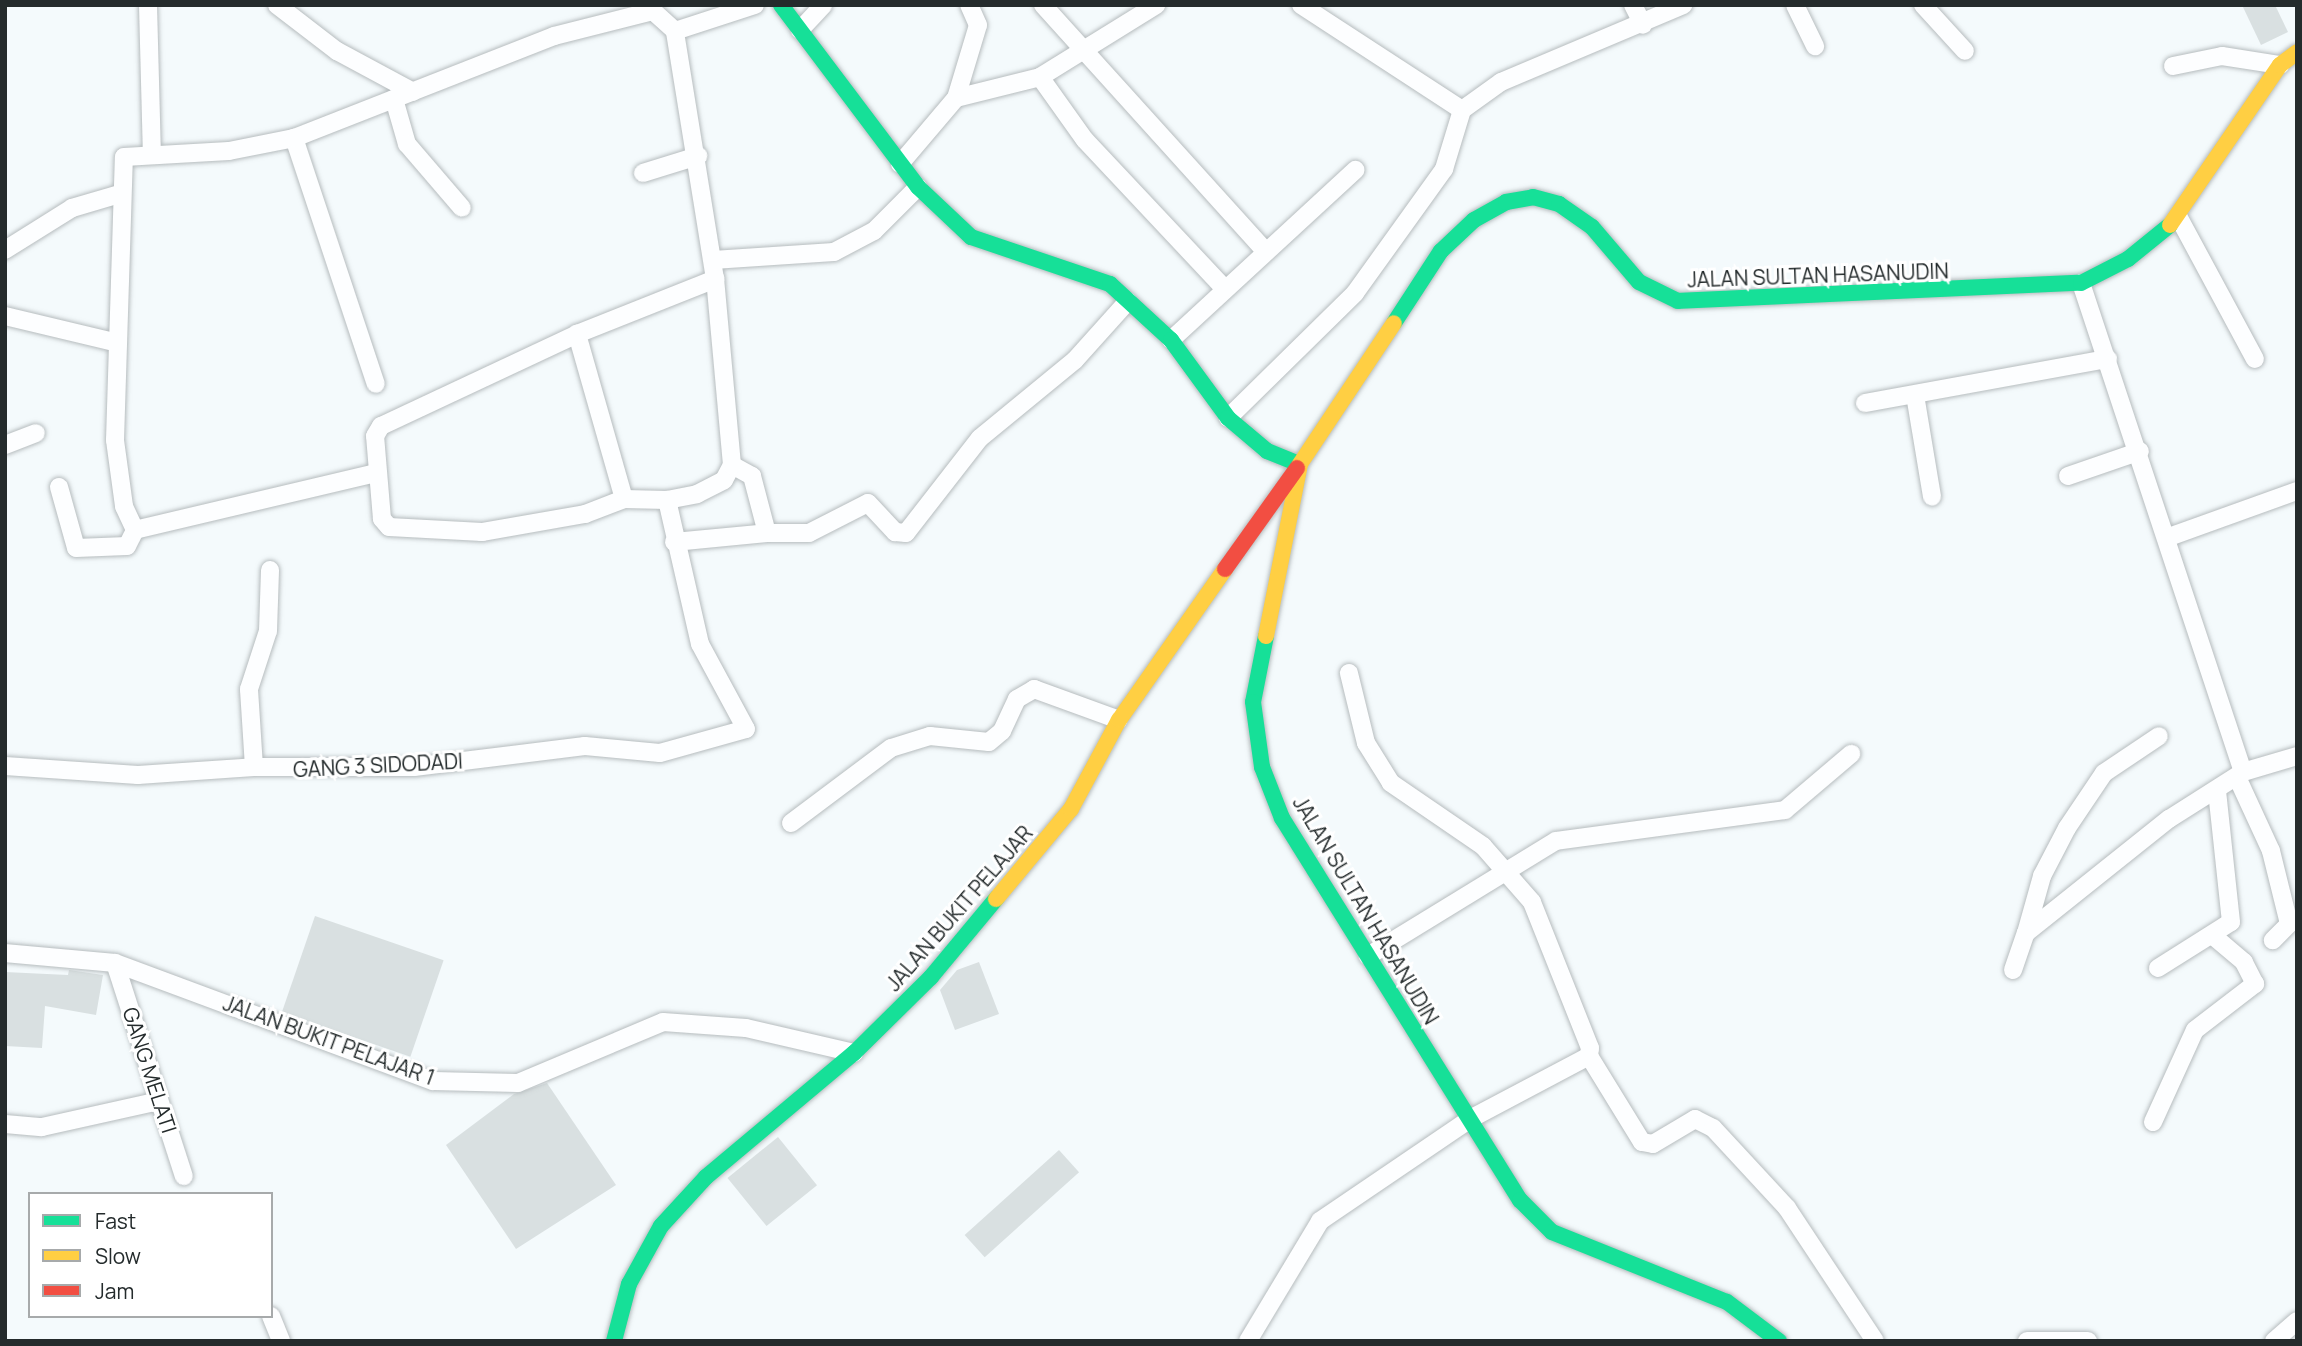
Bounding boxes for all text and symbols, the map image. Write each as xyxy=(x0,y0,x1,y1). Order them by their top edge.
street label: JALAN SULTAN HASANUDIN xyxy=(1687,258,1949,292)
street label: GANG 3 SIDODADI xyxy=(292,748,464,782)
street label: JALAN SULTAN HASANUDIN xyxy=(1288,791,1444,1029)
street label: JALAN BUKIT PELAJAR xyxy=(880,820,1038,996)
street label: JALAN BUKIT PELAJAR 1 xyxy=(220,990,438,1090)
street label: GANG MELATI xyxy=(118,1004,182,1136)
legend xyxy=(28,1192,273,1318)
text: Fast xyxy=(95,1207,136,1235)
text: Slow xyxy=(95,1242,141,1270)
text: Jam xyxy=(95,1277,134,1305)

